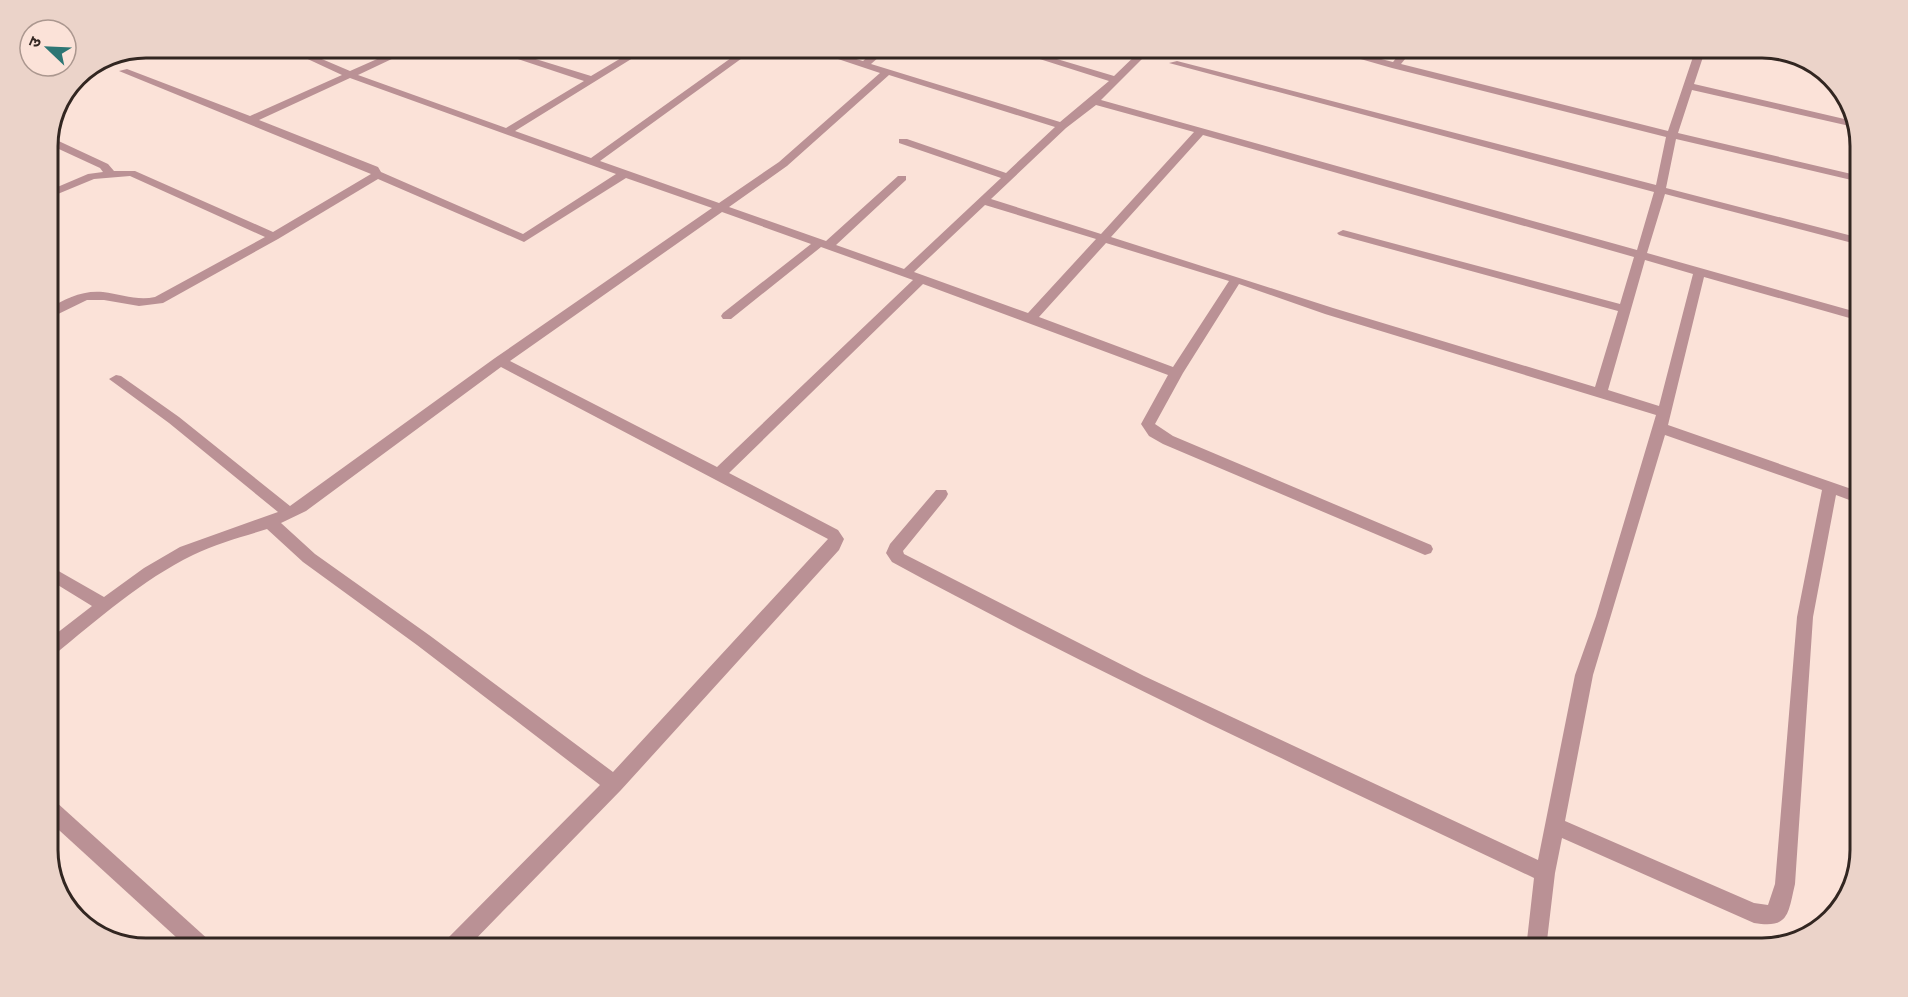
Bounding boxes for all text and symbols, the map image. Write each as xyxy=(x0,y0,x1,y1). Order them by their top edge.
north arrow xyxy=(18,18,78,78)
text: उ xyxy=(24,34,45,50)

